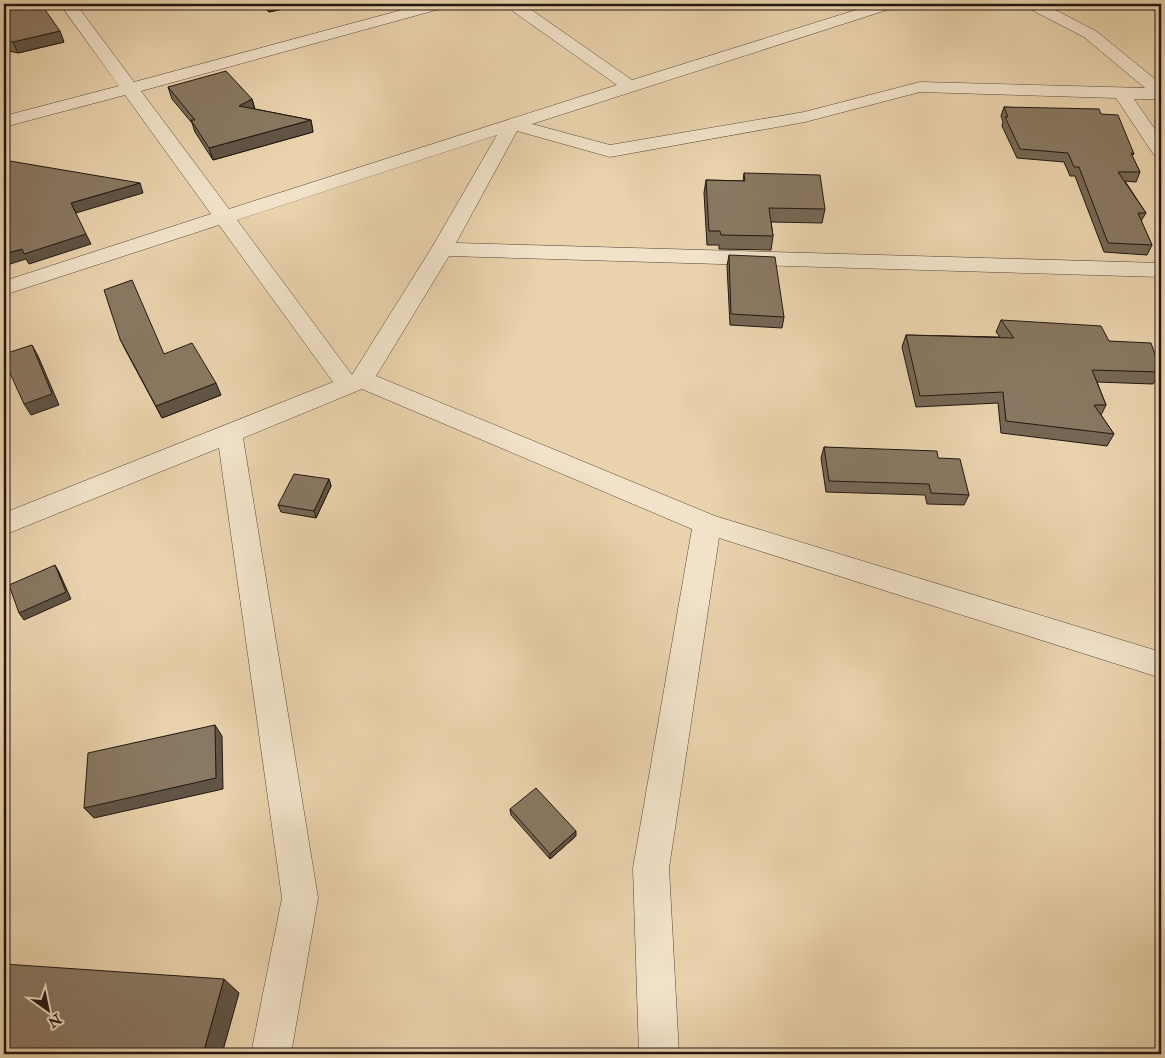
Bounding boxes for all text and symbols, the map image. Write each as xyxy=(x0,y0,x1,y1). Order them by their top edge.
north arrow xyxy=(22,986,72,1036)
text: N xyxy=(45,1009,66,1031)

